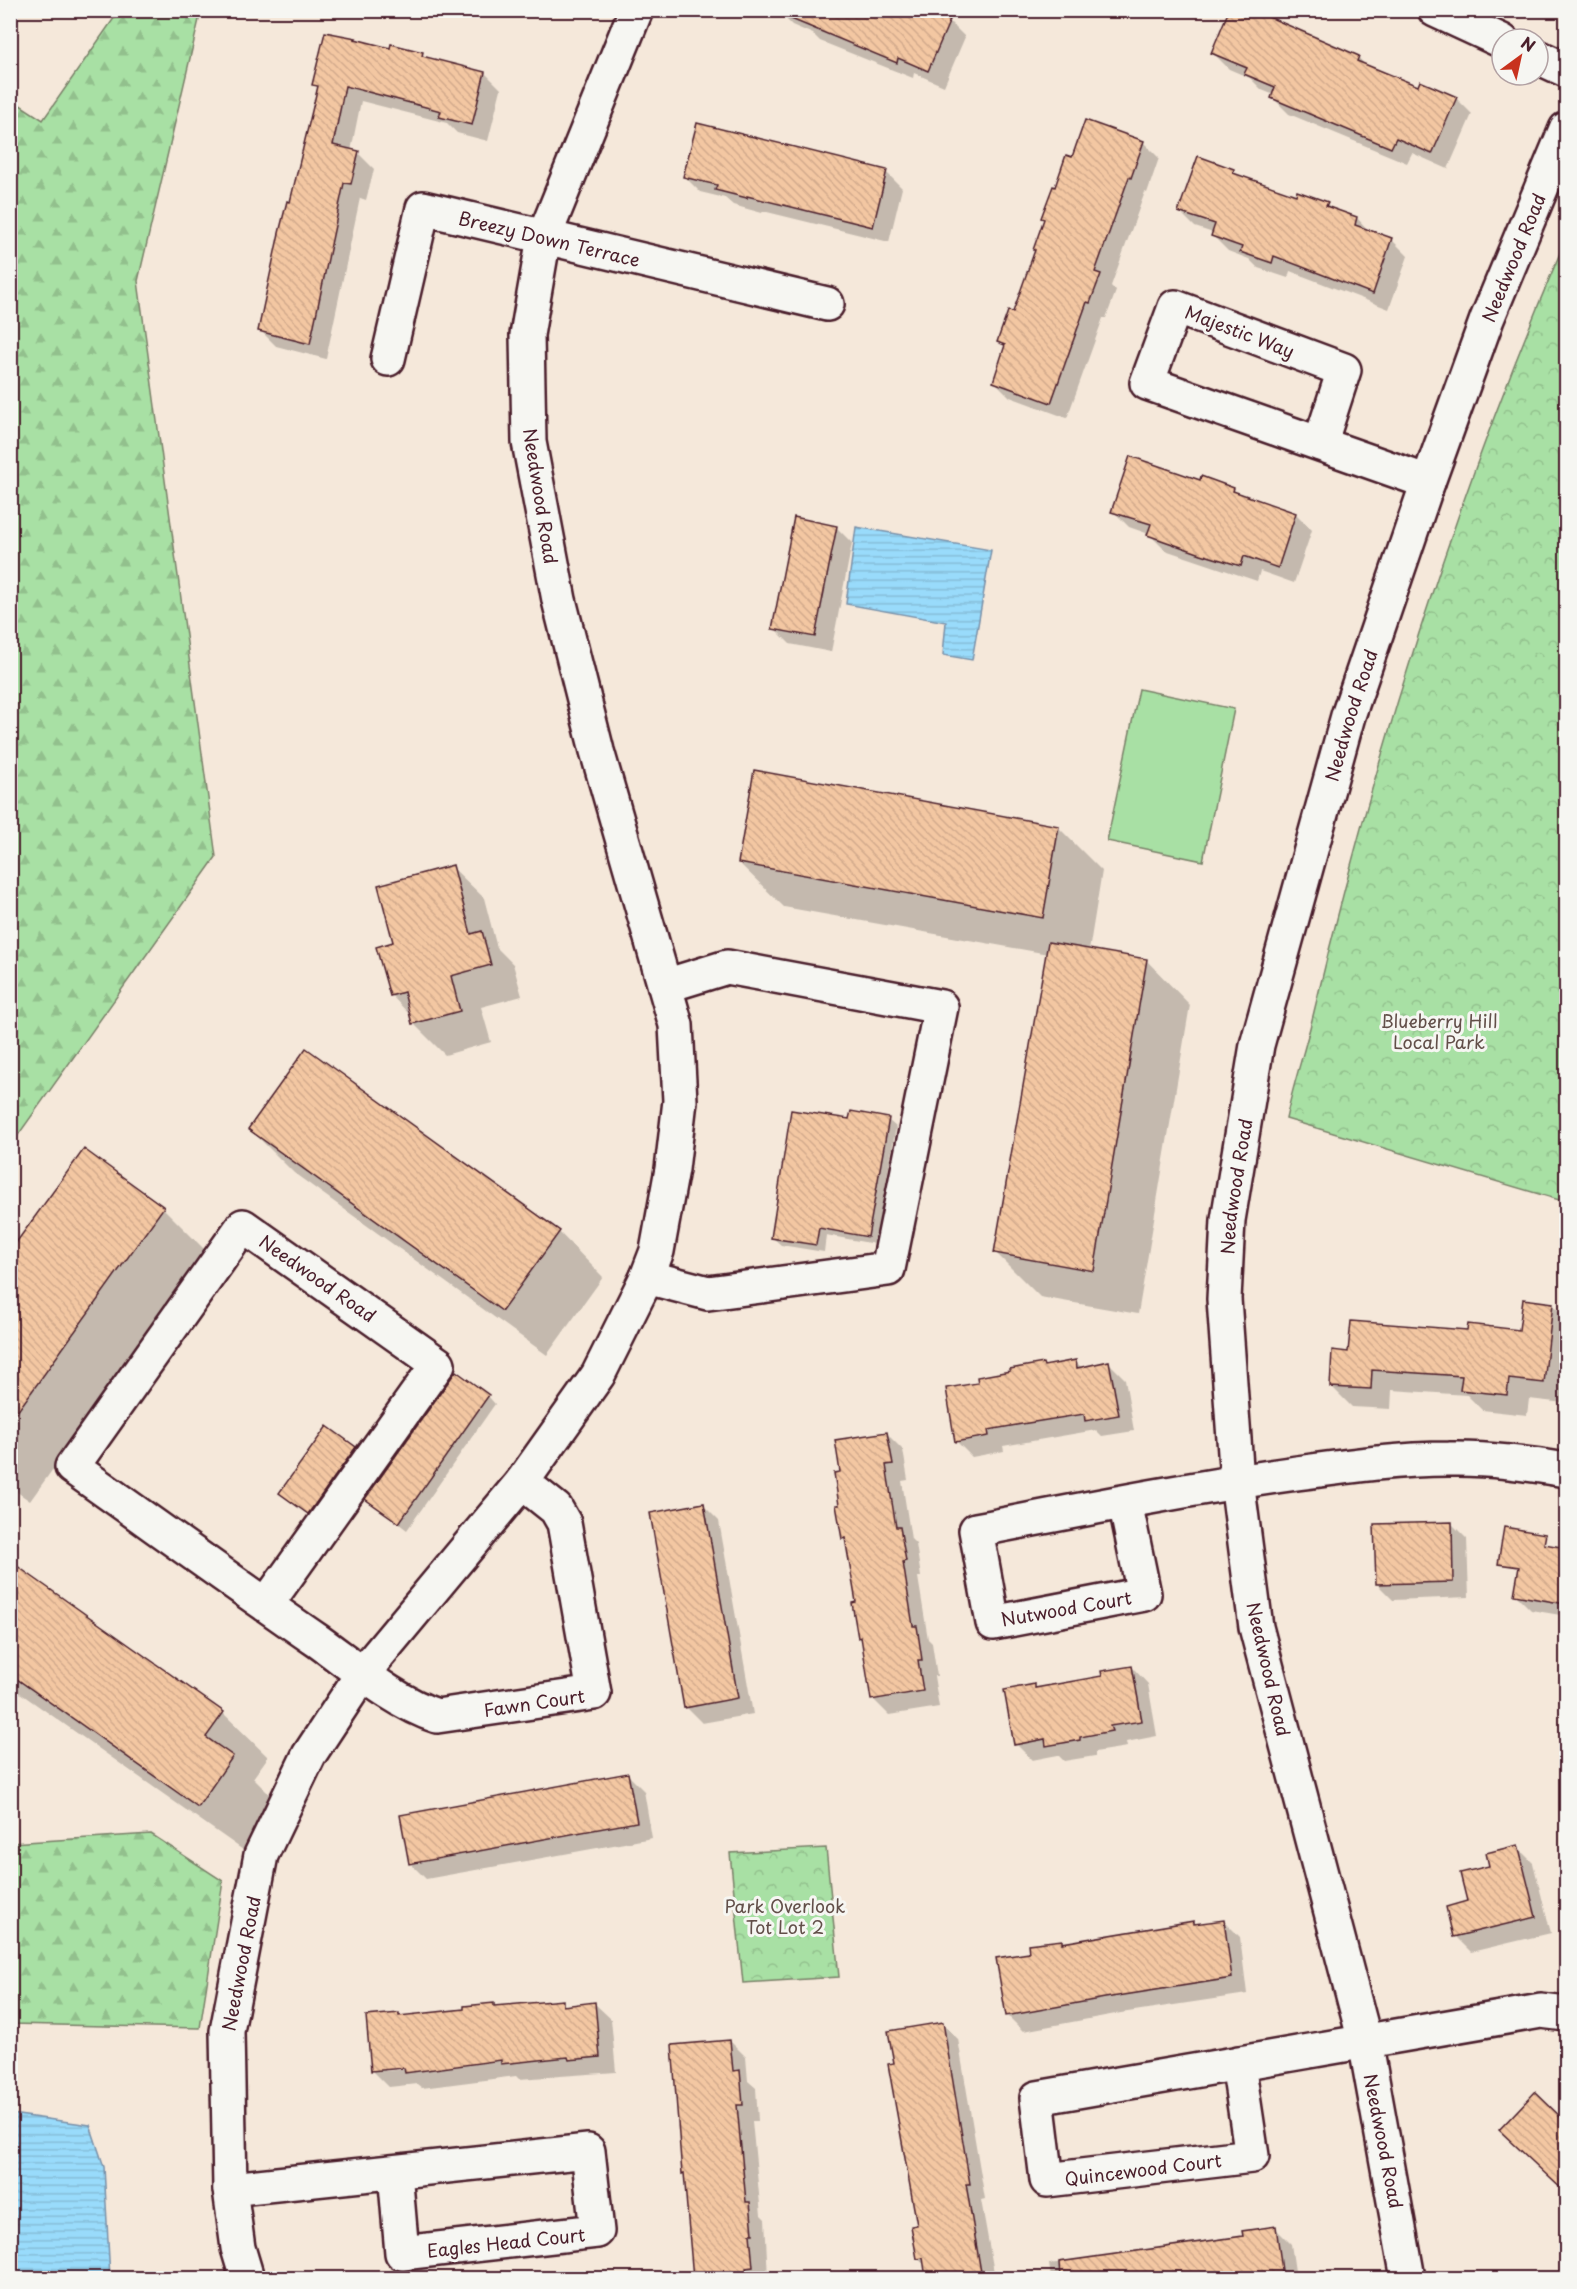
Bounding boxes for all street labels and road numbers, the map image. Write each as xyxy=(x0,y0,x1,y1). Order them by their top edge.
street label: Needwood Road xyxy=(1474,189,1551,326)
street label: Breezy Down Terrace xyxy=(456,203,643,273)
street label: Majestic Way xyxy=(1181,298,1299,364)
street label: Needwood Road xyxy=(517,426,565,566)
street label: Needwood Road xyxy=(1317,645,1383,784)
street label: Needwood Road xyxy=(1213,1116,1258,1255)
street label: Needwood Road xyxy=(254,1228,382,1328)
street label: Nutwood Court xyxy=(998,1583,1134,1633)
street label: Needwood Road xyxy=(1240,1599,1298,1739)
street label: Fawn Court xyxy=(482,1681,586,1723)
street label: Needwood Road xyxy=(214,1893,266,2033)
street label: Needwood Road xyxy=(1358,2071,1410,2211)
street label: Quincewood Court xyxy=(1063,2146,1223,2192)
street label: Eagles Head Court xyxy=(426,2220,586,2264)

